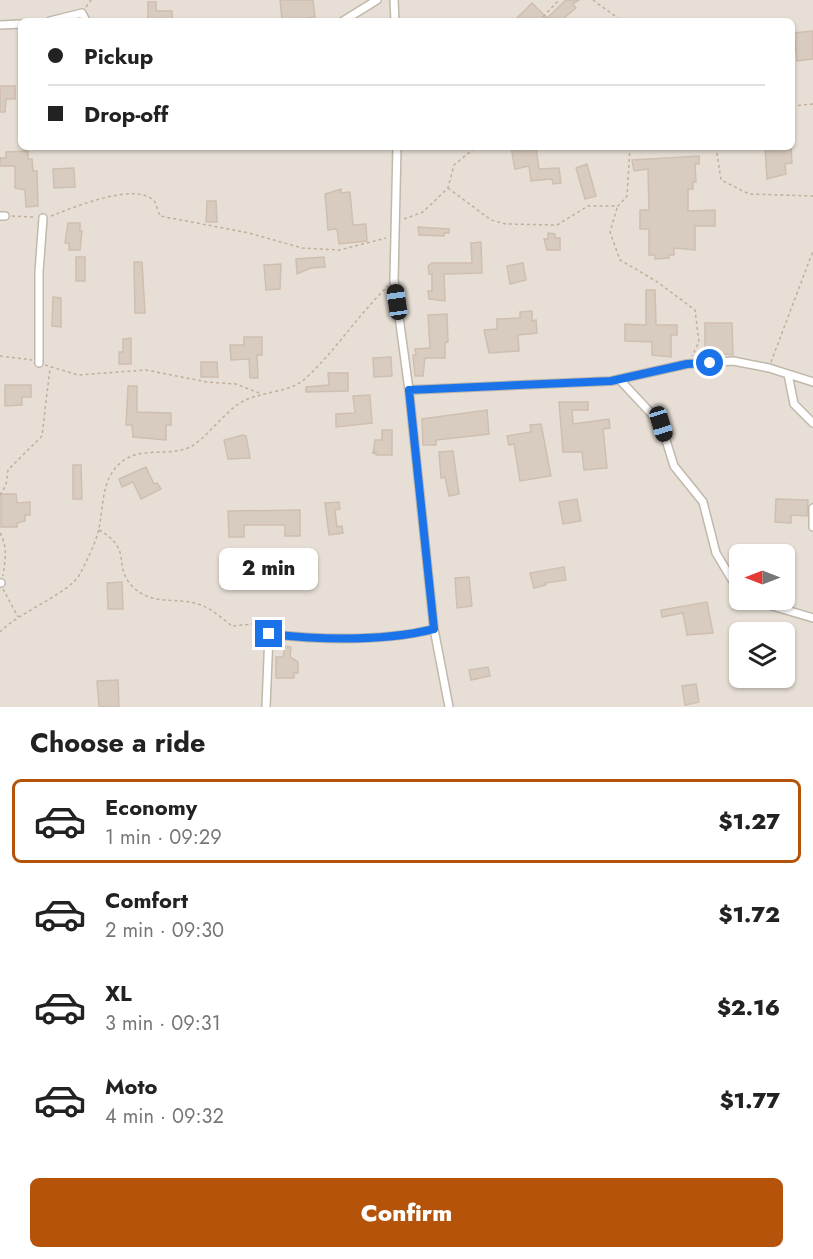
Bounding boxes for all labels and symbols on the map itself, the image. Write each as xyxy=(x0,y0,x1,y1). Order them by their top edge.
car xyxy=(386,283,408,321)
route start xyxy=(696,349,723,376)
car xyxy=(647,404,675,444)
north arrow xyxy=(729,544,795,610)
callout: 2 min xyxy=(220,547,318,589)
route end xyxy=(255,620,282,647)

